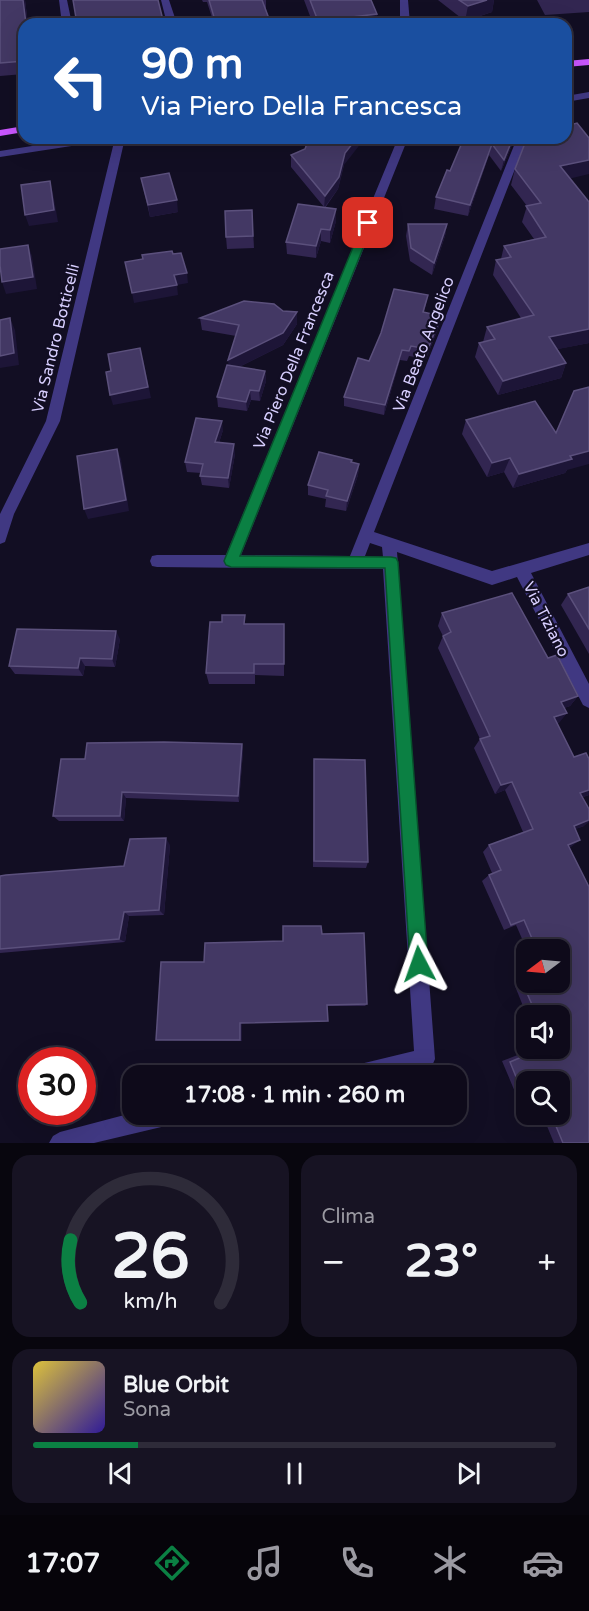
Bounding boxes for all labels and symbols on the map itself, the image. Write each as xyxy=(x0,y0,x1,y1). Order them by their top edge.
pin xyxy=(342,197,393,248)
street label: Via Sandro Botticelli xyxy=(28,262,84,415)
street label: Via Piero Della Francesca xyxy=(249,268,339,452)
street label: Via Beato Angelico xyxy=(389,274,459,415)
street label: Via Tiziano xyxy=(519,578,574,661)
position arrow xyxy=(387,932,451,996)
north arrow xyxy=(516,939,570,993)
speed limit sign: 30 xyxy=(18,1047,96,1125)

